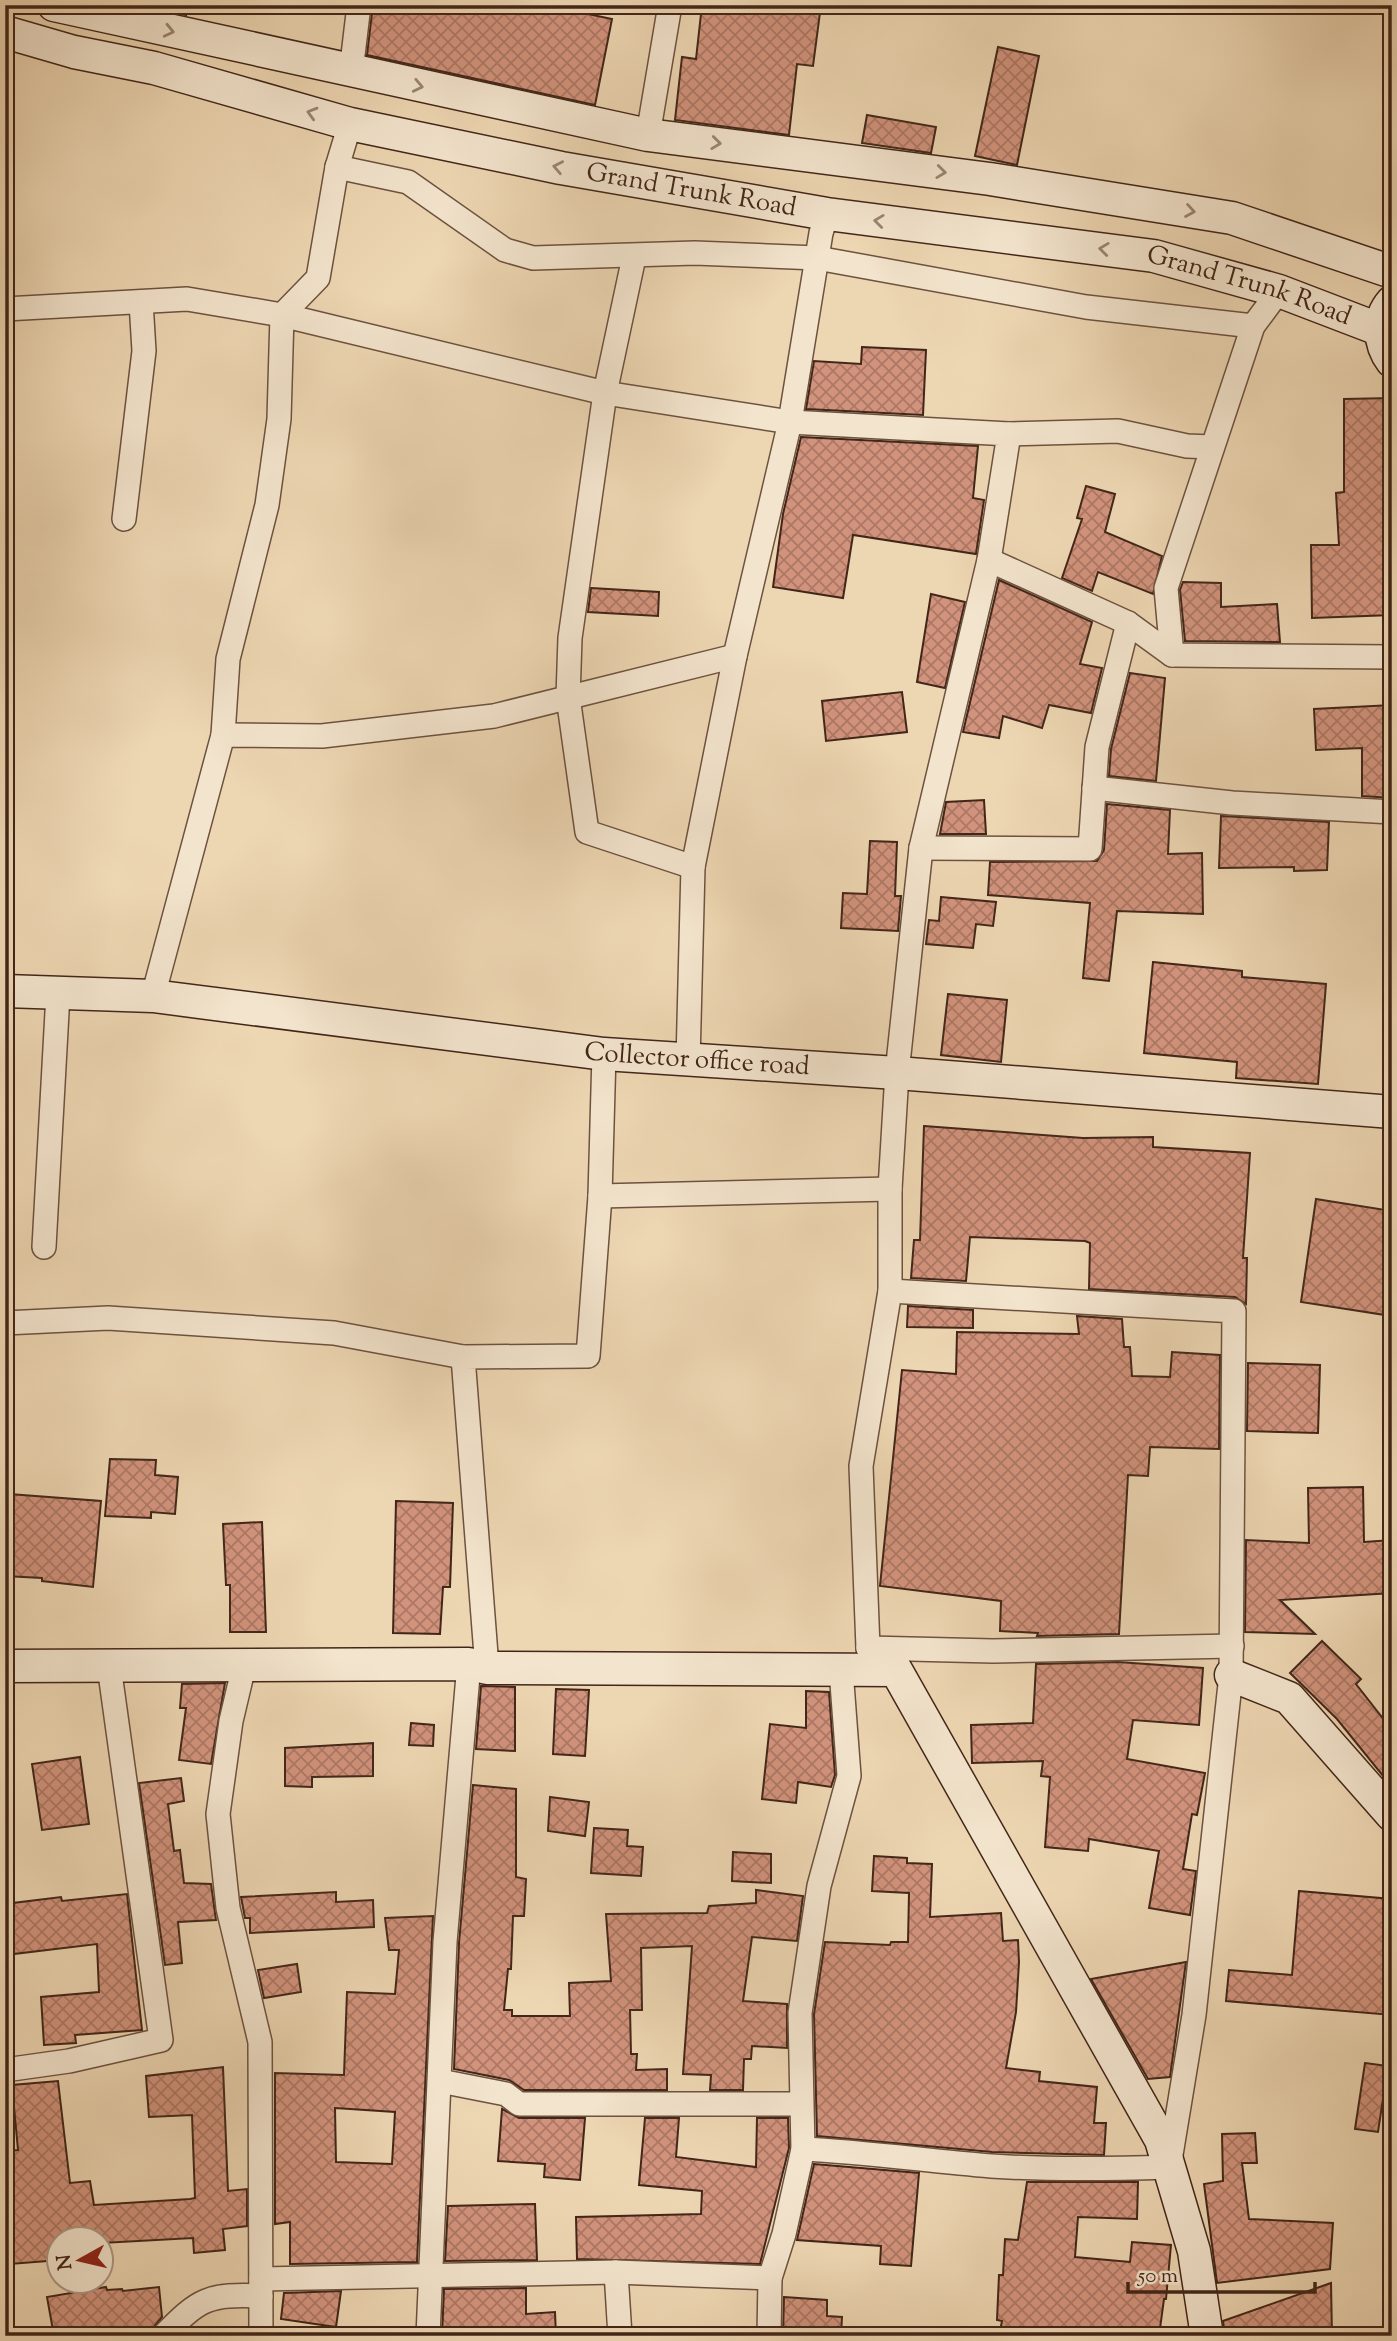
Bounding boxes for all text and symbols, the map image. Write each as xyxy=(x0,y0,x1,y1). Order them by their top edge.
one-way arrow xyxy=(163,23,175,37)
one-way arrow xyxy=(412,78,424,93)
one-way arrow xyxy=(306,106,318,121)
one-way arrow xyxy=(710,136,721,151)
street label: Grand Trunk Road xyxy=(583,154,800,227)
one-way arrow xyxy=(552,161,564,176)
one-way arrow xyxy=(935,165,947,180)
one-way arrow xyxy=(1184,203,1196,218)
one-way arrow xyxy=(873,213,884,228)
street label: Grand Trunk Road xyxy=(1142,236,1357,336)
one-way arrow xyxy=(1098,242,1110,257)
street label: Collector office road xyxy=(582,1033,811,1086)
north arrow xyxy=(46,2226,116,2296)
scale bar xyxy=(1128,2250,1315,2294)
text: N xyxy=(51,2253,80,2271)
text: 50 m xyxy=(1137,2262,1178,2292)

